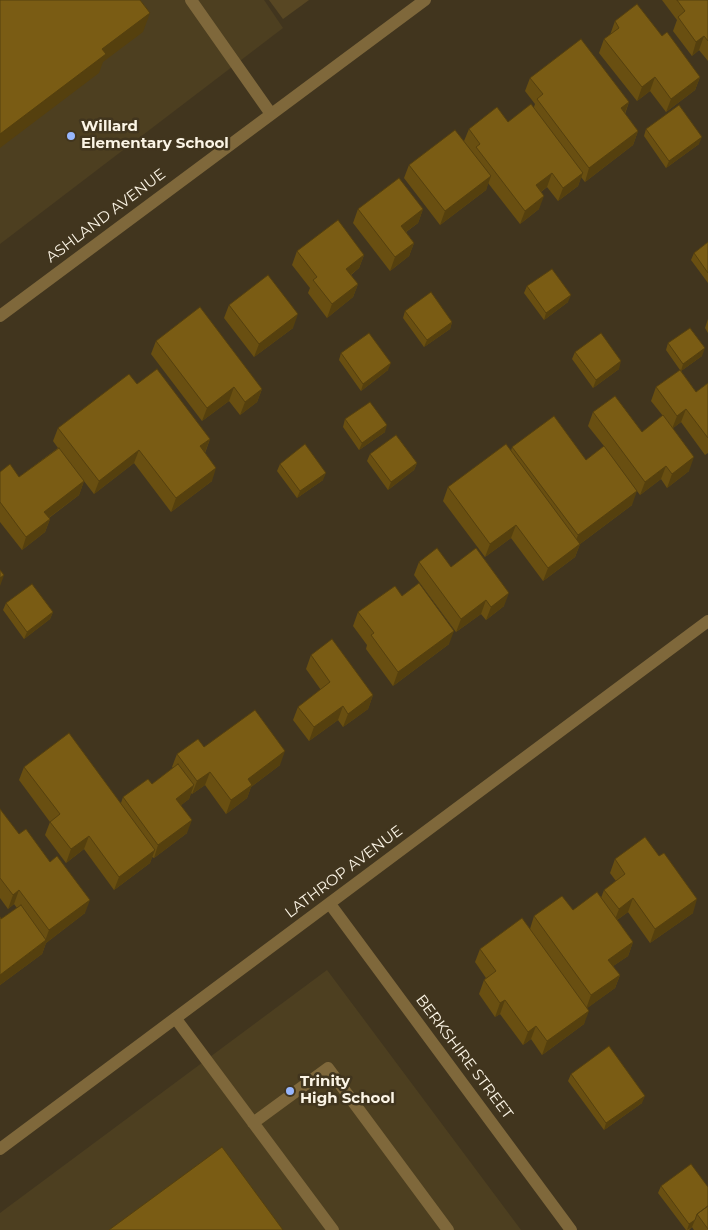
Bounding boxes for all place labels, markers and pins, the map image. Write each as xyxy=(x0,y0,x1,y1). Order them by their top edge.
place label: Willard Elementary School xyxy=(81,118,229,153)
marker: Willard Elementary School xyxy=(65,130,77,142)
place label: Trinity High School xyxy=(300,1073,395,1108)
marker: Trinity High School xyxy=(284,1085,296,1097)

